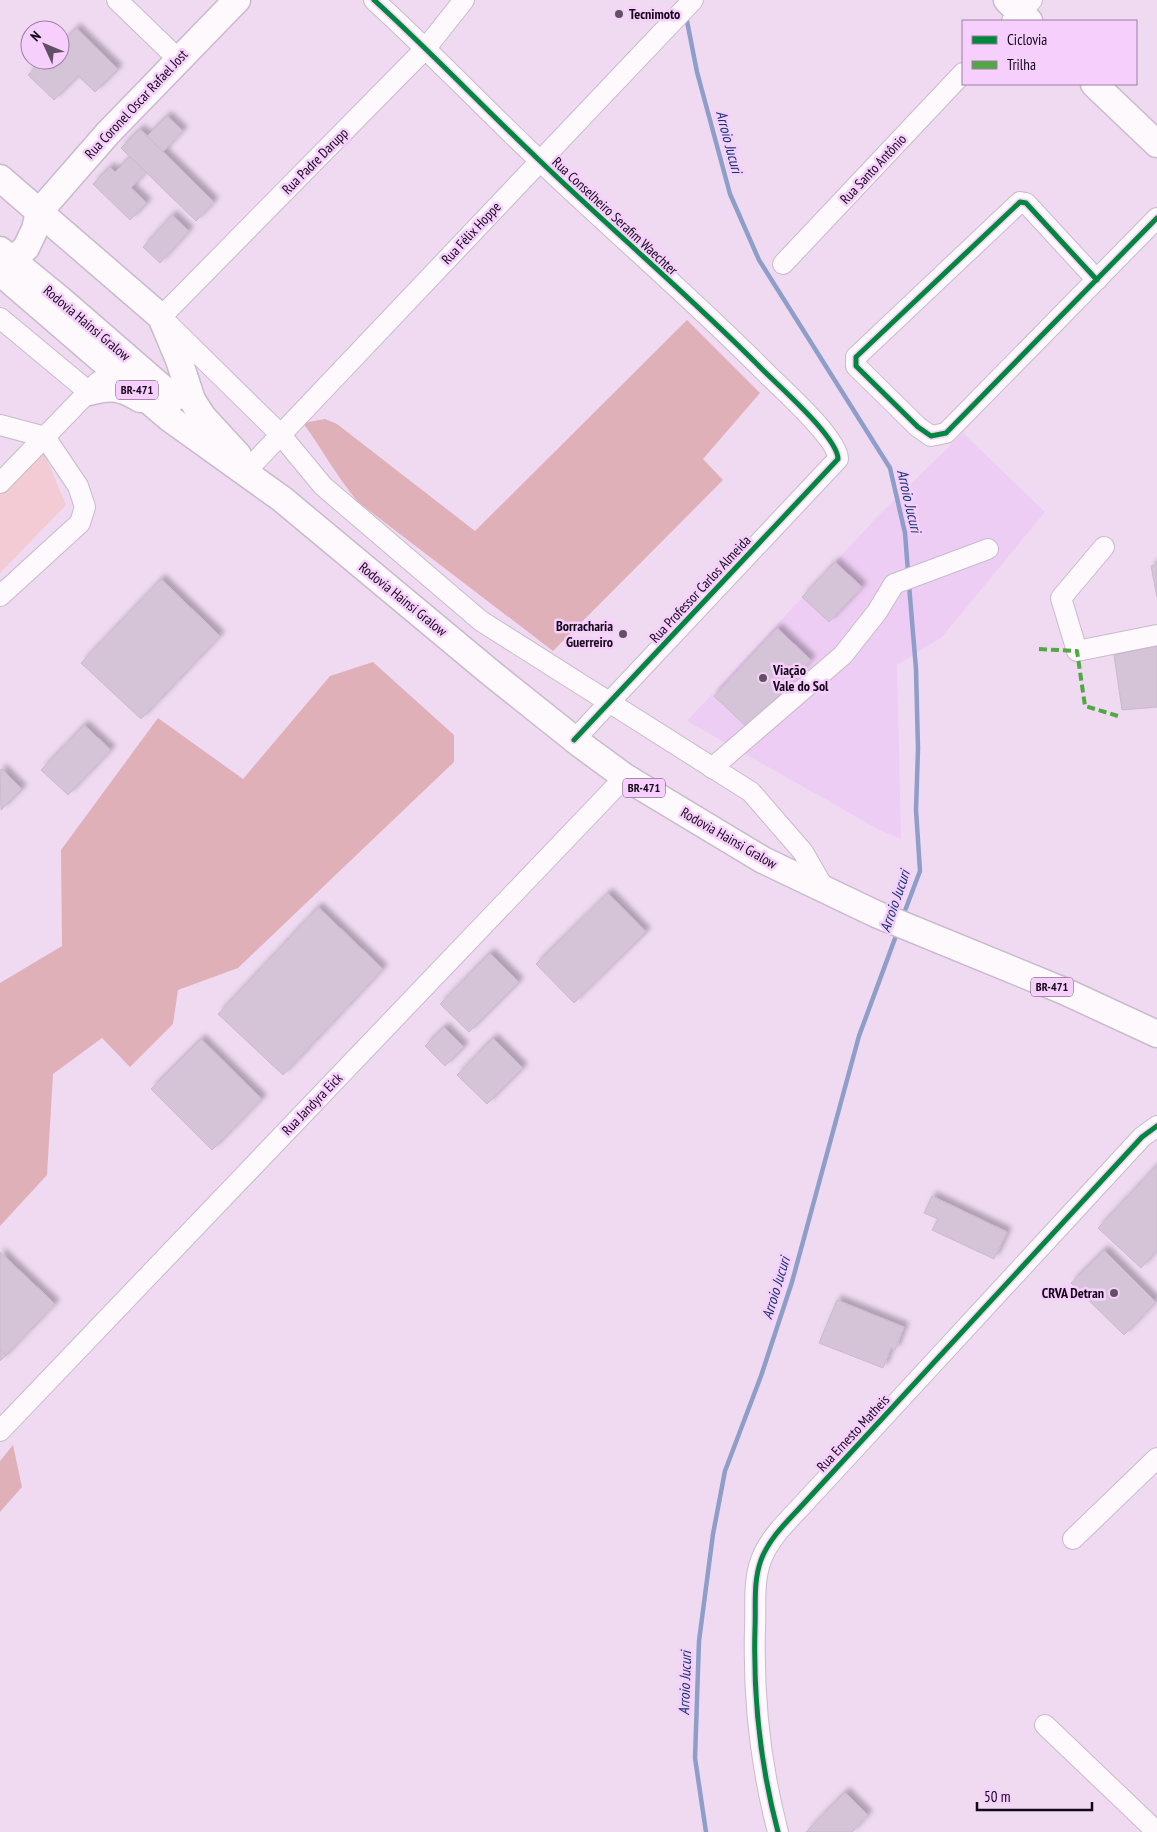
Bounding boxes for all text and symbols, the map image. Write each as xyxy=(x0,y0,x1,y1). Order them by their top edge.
place label: Tecnimoto xyxy=(629,5,680,23)
marker: Tecnimoto xyxy=(613,8,625,20)
north arrow xyxy=(20,20,70,70)
legend xyxy=(962,20,1137,85)
text: N xyxy=(27,27,45,45)
text: Ciclovia xyxy=(1007,30,1047,49)
street label: Rua Coronel Oscar Rafael Jost xyxy=(81,46,191,162)
text: Trilha xyxy=(1007,55,1036,74)
water label: Arroio Jucuri xyxy=(712,108,747,177)
street label: Rua Padre Darupp xyxy=(278,124,352,198)
street label: Rua Santo Antônio xyxy=(836,130,910,208)
street label: Rua Conselheiro Serafim Waechter xyxy=(548,153,682,279)
street label: Rua Félix Hoppe xyxy=(437,198,505,268)
street label: Rodovia Hainsi Gralow xyxy=(40,281,135,365)
road number: BR-471 xyxy=(116,380,158,400)
water label: Arroio Jucuri xyxy=(893,468,926,536)
street label: Rua Professor Carlos Almeida xyxy=(646,532,754,646)
street label: Rodovia Hainsi Gralow xyxy=(355,558,451,640)
place label: Borracharia Guerreiro xyxy=(556,617,613,651)
marker: Borracharia Guerreiro xyxy=(617,628,629,640)
place label: Viação Vale do Sol xyxy=(772,661,829,695)
marker: Viação Vale do Sol xyxy=(757,672,769,684)
road number: BR-471 xyxy=(623,778,665,798)
street label: Rodovia Hainsi Gralow xyxy=(678,803,781,873)
water label: Arroio Jucuri xyxy=(875,866,915,934)
road number: BR-471 xyxy=(1031,978,1073,996)
street label: Rua Jandyra Eick xyxy=(278,1069,347,1139)
water label: Arroio Jucuri xyxy=(757,1253,794,1321)
place label: CRVA Detran xyxy=(1042,1284,1104,1302)
marker: CRVA Detran xyxy=(1108,1287,1120,1299)
street label: Rua Ernesto Matheis xyxy=(813,1391,893,1475)
water label: Arroio Jucuri xyxy=(674,1649,695,1715)
scale bar xyxy=(977,1780,1092,1812)
text: 50 m xyxy=(984,1787,1010,1806)

